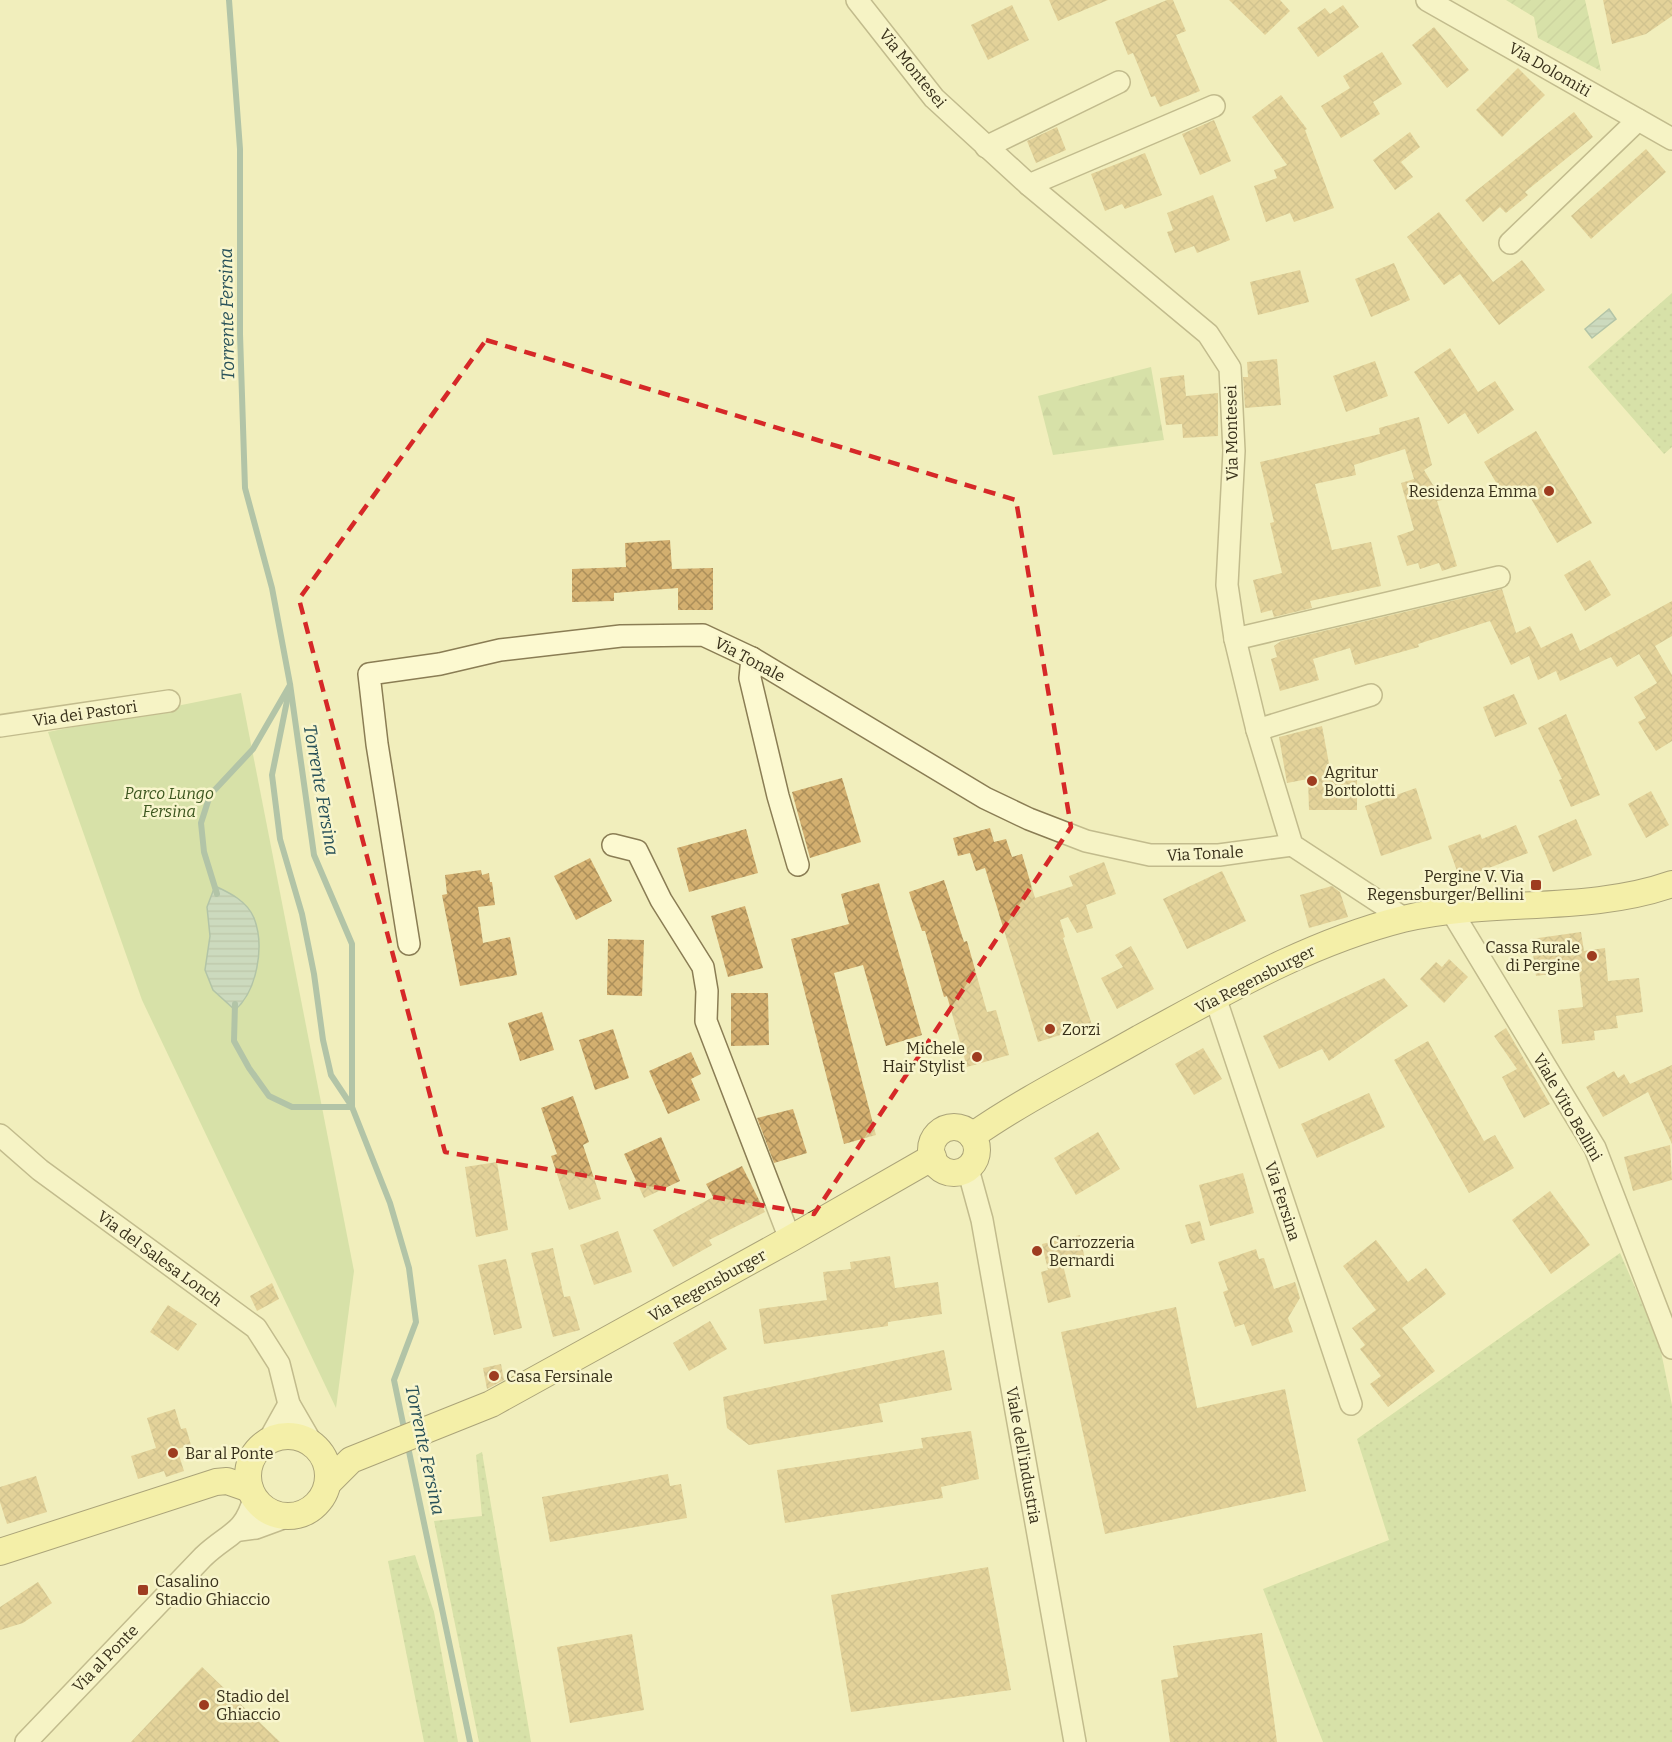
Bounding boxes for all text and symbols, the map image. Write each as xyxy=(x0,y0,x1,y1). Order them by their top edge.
street label: Via Montesei xyxy=(875,25,950,112)
street label: Via Dolomiti xyxy=(1505,38,1594,101)
water label: Torrente Fersina xyxy=(215,248,239,380)
street label: Via Montesei xyxy=(1221,385,1242,481)
place label: Residenza Emma xyxy=(1409,482,1537,501)
marker: Residenza Emma xyxy=(1542,484,1556,498)
street label: Via Tonale xyxy=(711,633,788,686)
street label: Via dei Pastori xyxy=(32,697,139,730)
water label: Torrente Fersina xyxy=(299,723,343,857)
place label: Agritur Bortolotti xyxy=(1324,763,1396,800)
marker: Agritur Bortolotti xyxy=(1305,774,1319,788)
park label: Parco Lungo Fersina xyxy=(124,784,214,821)
street label: Via Tonale xyxy=(1166,842,1244,865)
place label: Pergine V. Via Regensburger/Bellini xyxy=(1367,867,1524,904)
marker: Pergine V. Via Regensburger/Bellini xyxy=(1529,878,1543,892)
place label: Cassa Rurale di Pergine xyxy=(1485,938,1580,975)
street label: Via Regensburger xyxy=(1192,941,1318,1018)
marker: Cassa Rurale di Pergine xyxy=(1585,949,1599,963)
place label: Zorzi xyxy=(1062,1020,1101,1039)
marker: Zorzi xyxy=(1043,1022,1057,1036)
place label: Michele Hair Stylist xyxy=(883,1039,965,1076)
marker: Michele Hair Stylist xyxy=(970,1050,984,1064)
street label: Viale Vito Bellini xyxy=(1529,1050,1606,1165)
street label: Via Fersina xyxy=(1261,1159,1304,1243)
street label: Via del Salesa Lonch xyxy=(94,1207,226,1310)
place label: Carrozzeria Bernardi xyxy=(1049,1233,1135,1270)
marker: Carrozzeria Bernardi xyxy=(1030,1244,1044,1258)
street label: Via Regensburger xyxy=(645,1245,769,1326)
place label: Casa Fersinale xyxy=(506,1367,613,1386)
marker: Casa Fersinale xyxy=(487,1369,501,1383)
water label: Torrente Fersina xyxy=(400,1383,450,1517)
street label: Viale dell'industria xyxy=(1002,1385,1045,1525)
place label: Bar al Ponte xyxy=(185,1444,273,1463)
marker: Bar al Ponte xyxy=(166,1446,180,1460)
place label: Casalino Stadio Ghiaccio xyxy=(155,1572,270,1609)
marker: Casalino Stadio Ghiaccio xyxy=(136,1583,150,1597)
street label: Via al Ponte xyxy=(69,1621,142,1696)
place label: Stadio del Ghiaccio xyxy=(216,1687,290,1724)
marker: Stadio del Ghiaccio xyxy=(197,1698,211,1712)

